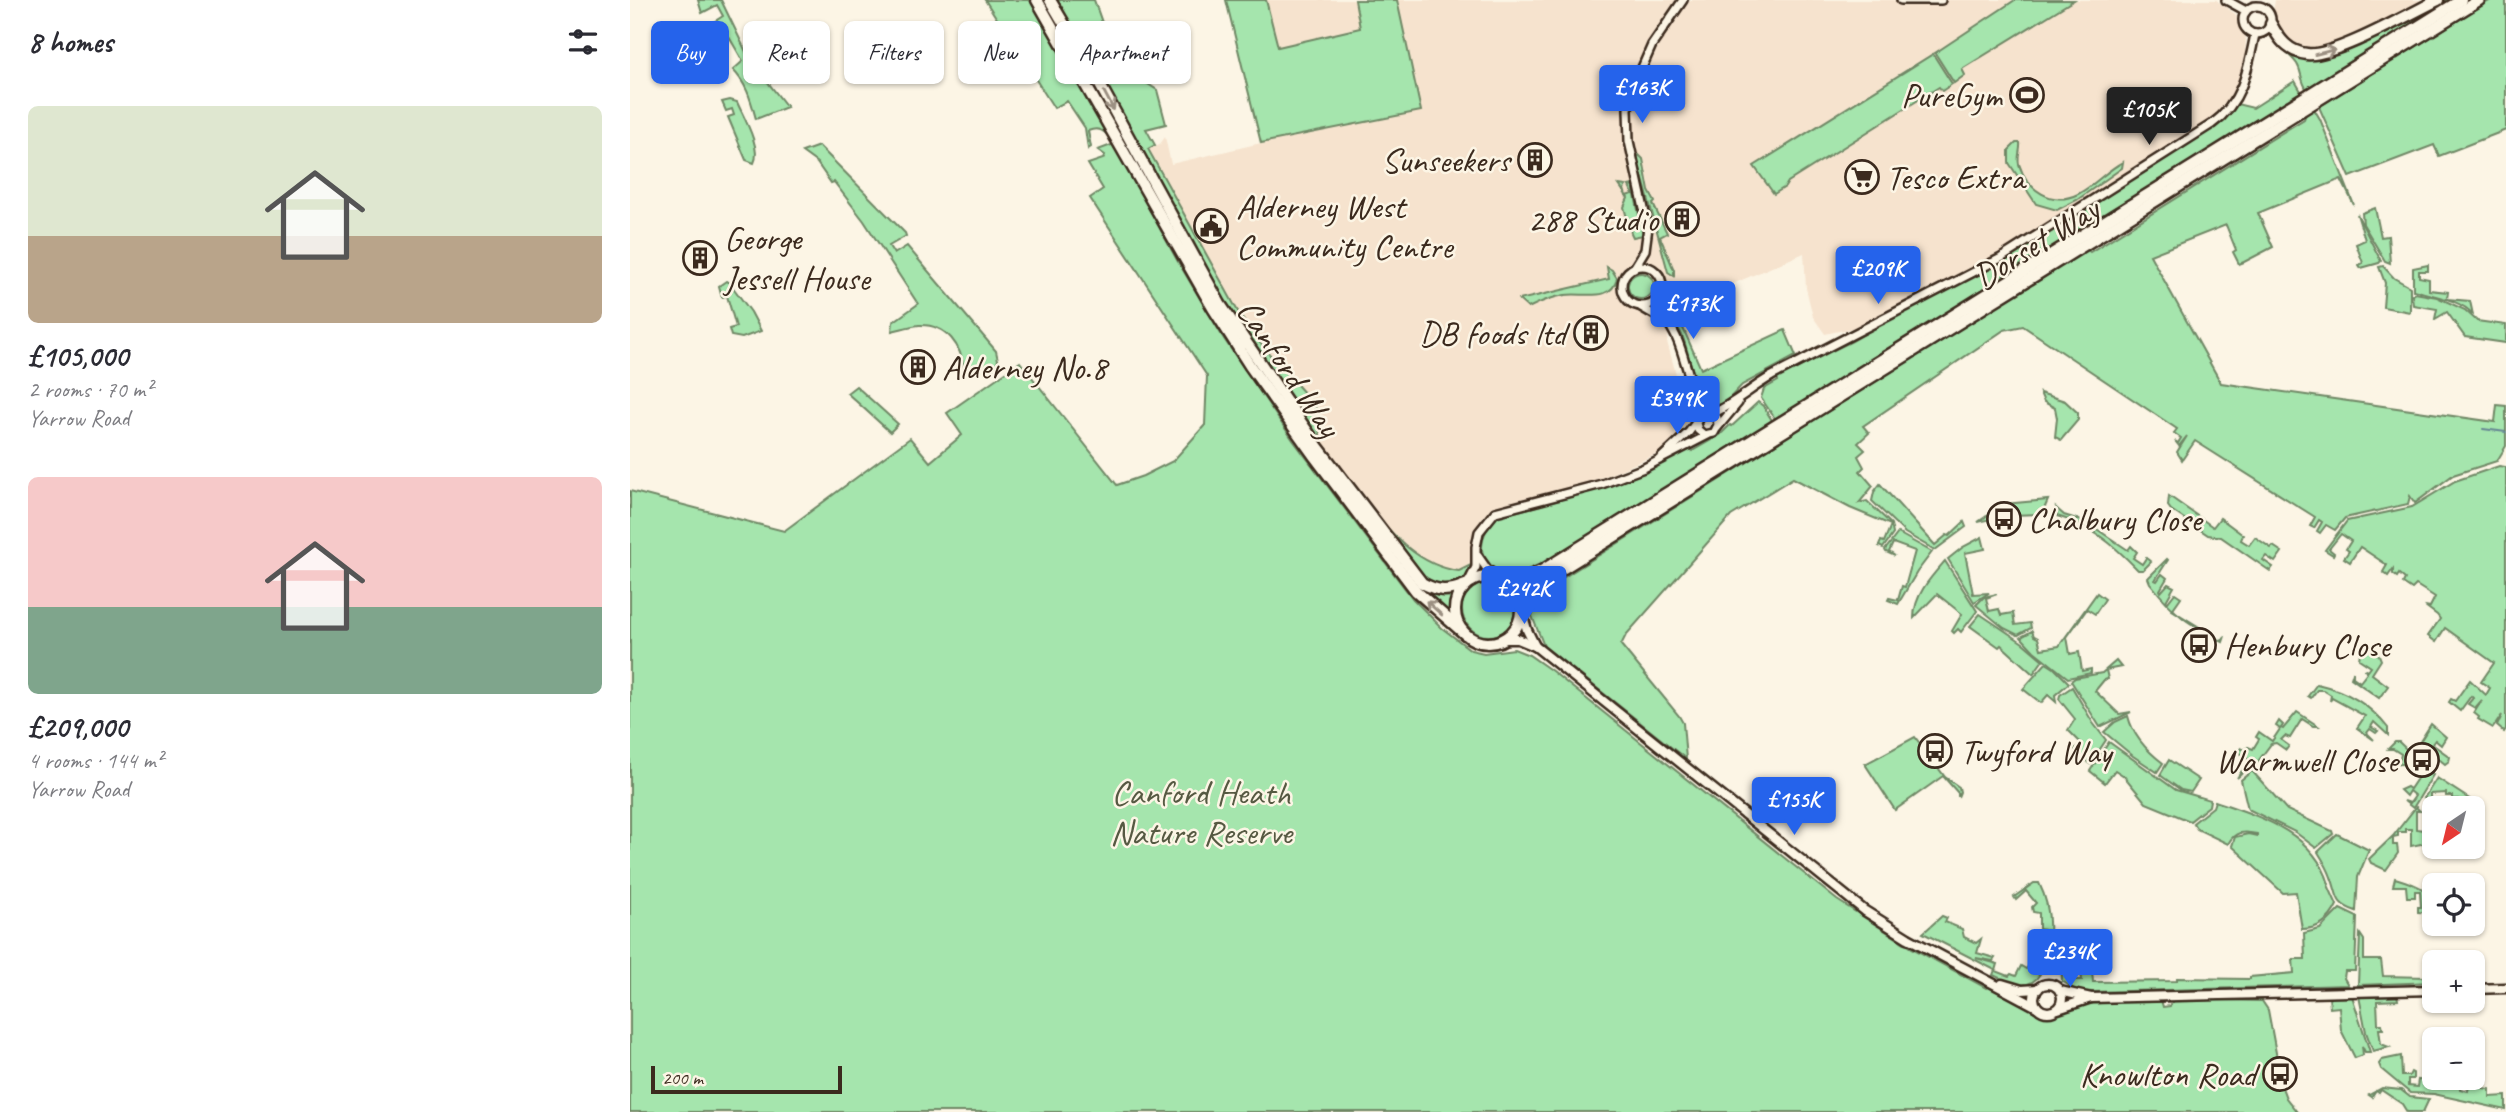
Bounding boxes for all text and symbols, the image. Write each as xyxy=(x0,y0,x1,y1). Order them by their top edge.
chip: Buy xyxy=(651,21,729,84)
chip: Rent xyxy=(743,21,830,84)
chip: Filters xyxy=(844,21,944,84)
chip: New xyxy=(958,21,1041,84)
chip: Apartment xyxy=(1055,21,1191,84)
text: 8 homes xyxy=(28,23,113,61)
icon: filters xyxy=(564,23,602,61)
one-way arrow xyxy=(2313,45,2336,58)
pin: £163K xyxy=(1593,66,1691,125)
text: £163K xyxy=(1615,73,1669,102)
place label: PureGym xyxy=(1901,73,2003,118)
sports icon: PureGym xyxy=(2008,76,2046,114)
pin: £105K xyxy=(2100,88,2198,147)
one-way arrow xyxy=(1103,90,1116,111)
text: £105K xyxy=(2123,95,2175,124)
place label: Sunseekers xyxy=(1382,138,1513,183)
building icon: Sunseekers xyxy=(1516,141,1554,179)
icon: home xyxy=(252,152,378,278)
place label: Tesco Extra xyxy=(1886,155,2027,200)
supermarket icon: Tesco Extra xyxy=(1843,158,1881,196)
place label: Alderney West Community Centre xyxy=(1236,184,1455,269)
street label: Dorset Way xyxy=(1965,185,2110,299)
place label: 288 Studio xyxy=(1527,197,1660,242)
building icon: 288 Studio xyxy=(1663,200,1701,238)
public building icon: Alderney West Community Centre xyxy=(1192,207,1230,245)
place label: George Jessell House xyxy=(722,216,872,301)
building icon: George Jessell House xyxy=(681,239,719,277)
pin: £209K xyxy=(1829,246,1927,306)
text: £209K xyxy=(1852,254,1904,283)
pin: £173K xyxy=(1644,282,1742,341)
text: £173K xyxy=(1667,289,1720,318)
street label: Canford Way xyxy=(1227,291,1353,447)
place label: DB foods ltd xyxy=(1419,311,1571,356)
building icon: DB foods ltd xyxy=(1572,314,1610,352)
text: £105,000 xyxy=(28,337,128,375)
place label: Alderney No.8 xyxy=(942,345,1110,390)
building icon: Alderney No.8 xyxy=(899,348,937,386)
text: 2 rooms · 70 m² xyxy=(28,375,152,404)
pin: £349K xyxy=(1628,376,1726,436)
text: £349K xyxy=(1651,384,1703,413)
text: Yarrow Road xyxy=(28,404,130,433)
place label: Chalbury Close xyxy=(2028,497,2204,542)
bus stop icon: Chalbury Close xyxy=(1985,500,2023,538)
icon: home xyxy=(252,523,378,649)
pin: £242K xyxy=(1475,566,1573,626)
text: £242K xyxy=(1497,574,1551,603)
one-way arrow xyxy=(1425,600,1443,616)
place label: Henbury Close xyxy=(2224,623,2393,668)
bus stop icon: Henbury Close xyxy=(2180,626,2218,664)
text: £209,000 xyxy=(28,708,128,746)
place label: Twyford Way xyxy=(1960,729,2114,774)
bus stop icon: Twyford Way xyxy=(1916,732,1954,770)
place label: Warmwell Close xyxy=(2216,738,2401,783)
bus stop icon: Warmwell Close xyxy=(2403,741,2441,779)
text: 4 rooms · 144 m² xyxy=(28,746,163,775)
park label: Canford Heath Nature Reserve xyxy=(1110,770,1295,855)
text: Yarrow Road xyxy=(28,775,130,804)
pin: £155K xyxy=(1745,778,1843,837)
text: £155K xyxy=(1768,785,1820,814)
north arrow xyxy=(2422,796,2485,859)
map controls xyxy=(2422,796,2485,1090)
button: locate xyxy=(2422,873,2485,936)
pin: £234K xyxy=(2021,930,2119,989)
text: £234K xyxy=(2043,937,2097,966)
button: + xyxy=(2422,950,2485,1013)
button: − xyxy=(2422,1027,2485,1090)
place label: Knowlton Road xyxy=(2080,1052,2261,1097)
bus stop icon: Knowlton Road xyxy=(2261,1055,2299,1093)
scale bar xyxy=(651,1063,842,1095)
text: 200 m xyxy=(662,1066,703,1090)

